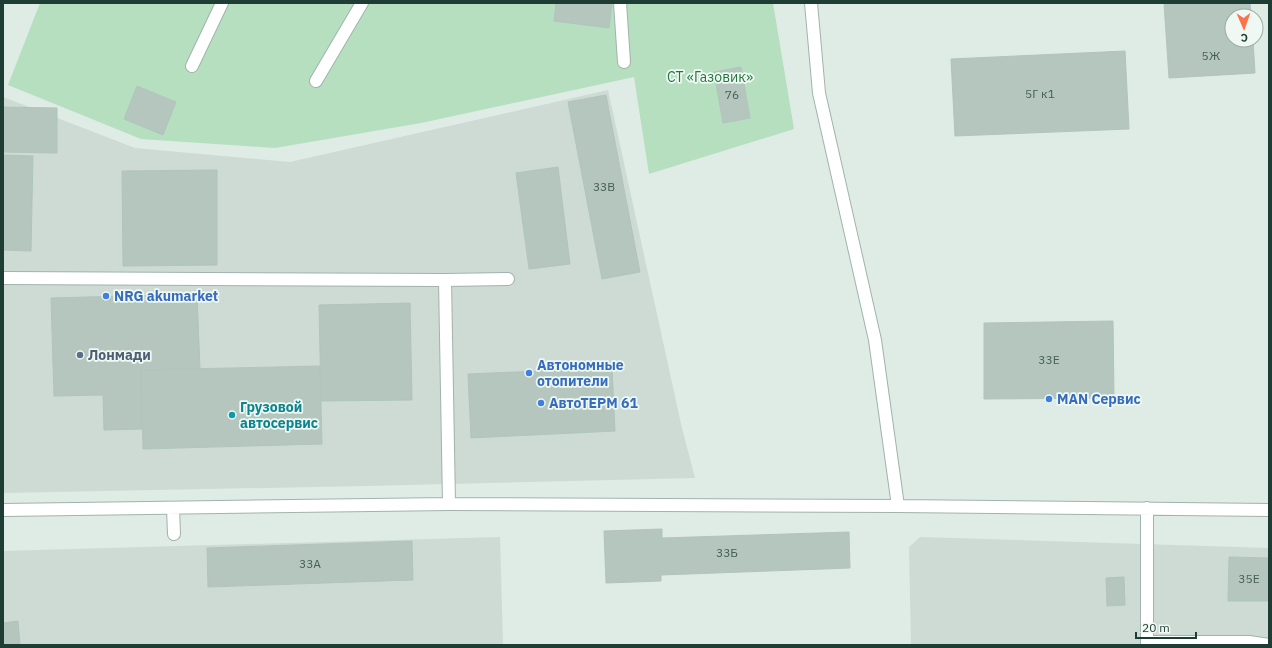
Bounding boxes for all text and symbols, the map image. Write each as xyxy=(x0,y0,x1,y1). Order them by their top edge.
north arrow xyxy=(1224,8,1264,48)
text: С xyxy=(1241,31,1248,45)
house number: 5Ж xyxy=(1202,48,1221,63)
park label: СТ «Газовик» xyxy=(667,68,753,86)
house number: 5Г к1 xyxy=(1025,86,1055,101)
house number: 76 xyxy=(725,87,739,102)
house number: 33В xyxy=(593,179,615,194)
place label: NRG akumarket xyxy=(114,287,218,305)
marker: NRG akumarket xyxy=(101,291,111,301)
place label: Лонмади xyxy=(88,346,151,364)
marker: Лонмади xyxy=(75,350,85,360)
house number: 33Е xyxy=(1038,352,1060,367)
place label: Автономные отопители xyxy=(537,356,624,390)
marker: Автономные отопители xyxy=(524,368,534,378)
place label: MAN Сервис xyxy=(1057,390,1141,408)
place label: АвтоТЕРМ 61 xyxy=(549,394,638,412)
marker: MAN Сервис xyxy=(1044,394,1054,404)
place label: Грузовой автосервис xyxy=(240,398,318,432)
marker: АвтоТЕРМ 61 xyxy=(536,398,546,408)
marker: Грузовой автосервис xyxy=(227,410,237,420)
house number: 33Б xyxy=(716,545,738,560)
house number: 33А xyxy=(299,556,321,571)
house number: 35Е xyxy=(1238,571,1260,586)
scale bar xyxy=(1136,614,1196,640)
text: 20 m xyxy=(1142,620,1170,635)

